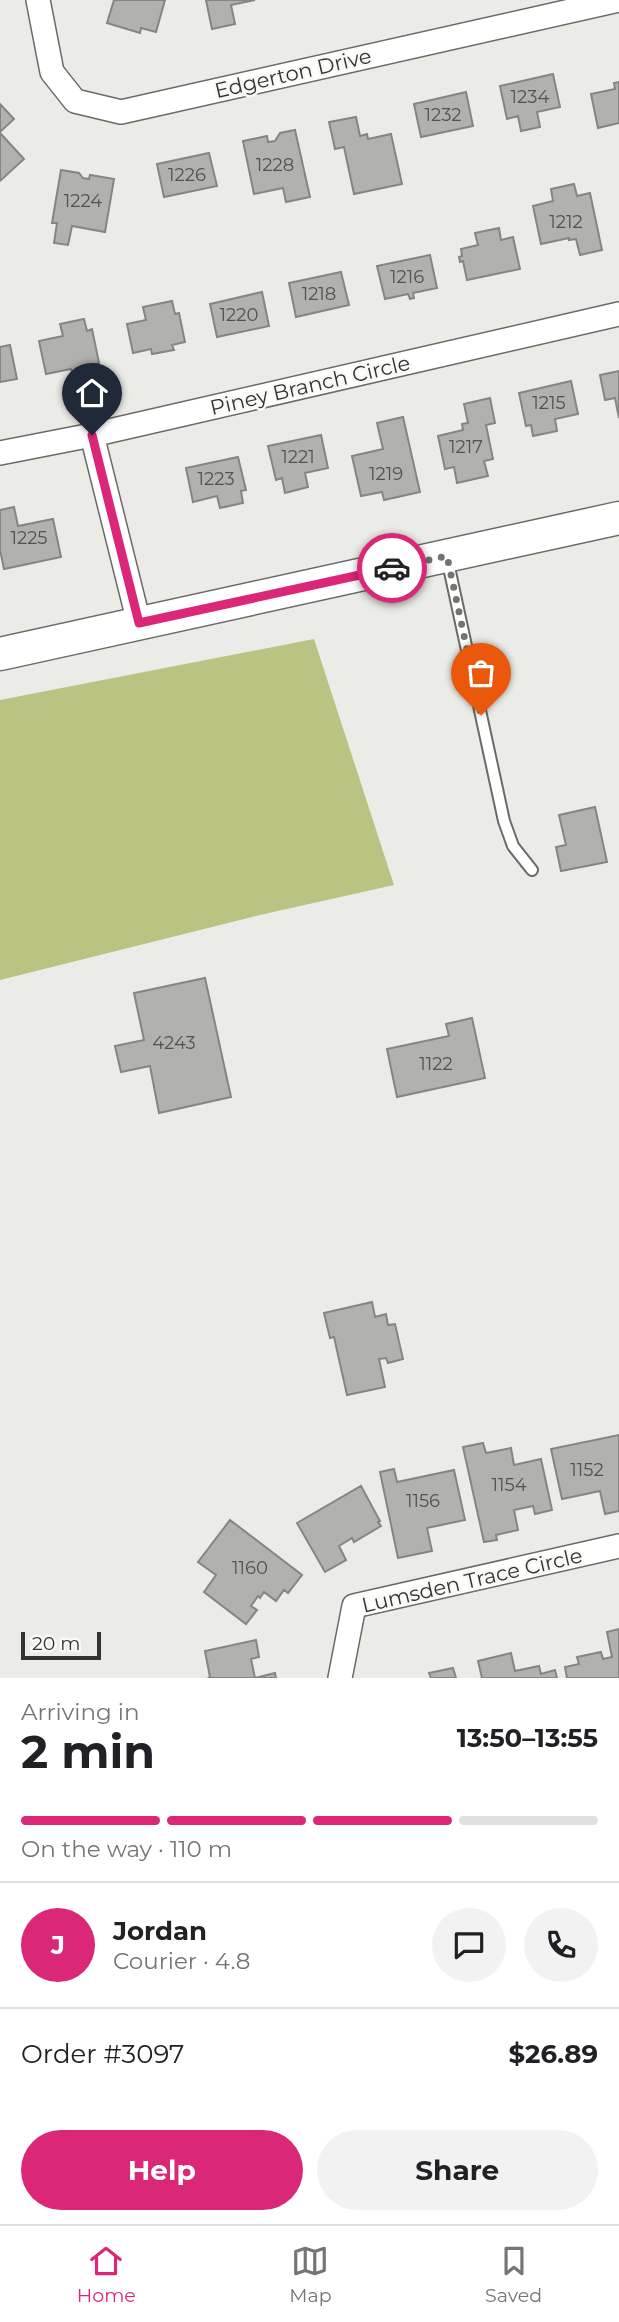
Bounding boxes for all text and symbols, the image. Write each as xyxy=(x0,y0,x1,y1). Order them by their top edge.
street label: Edgerton Drive xyxy=(212,43,374,103)
house number: 1234 xyxy=(511,86,549,108)
house number: 1232 xyxy=(424,104,462,126)
house number: 1228 xyxy=(256,154,294,176)
house number: 1226 xyxy=(168,164,206,186)
house number: 1224 xyxy=(64,190,102,212)
house number: 1212 xyxy=(549,211,583,233)
house number: 1216 xyxy=(390,266,424,288)
house number: 1218 xyxy=(302,283,336,305)
house number: 1220 xyxy=(220,304,258,326)
street label: Piney Branch Circle xyxy=(208,350,412,420)
pin xyxy=(62,363,122,435)
icon: home xyxy=(73,374,111,412)
house number: 1215 xyxy=(532,392,566,414)
house number: 1217 xyxy=(449,436,483,458)
house number: 1221 xyxy=(281,446,315,468)
house number: 1219 xyxy=(369,463,403,485)
house number: 1223 xyxy=(197,468,235,490)
house number: 1225 xyxy=(10,527,48,549)
courier xyxy=(357,533,427,603)
icon: car xyxy=(373,549,411,587)
pin xyxy=(451,643,511,715)
icon: bag xyxy=(462,654,500,692)
house number: 4243 xyxy=(152,1032,196,1054)
house number: 1122 xyxy=(419,1053,453,1075)
house number: 1152 xyxy=(570,1459,604,1481)
house number: 1154 xyxy=(491,1474,527,1496)
house number: 1156 xyxy=(406,1490,440,1512)
street label: Lumsden Trace Circle xyxy=(359,1542,585,1618)
house number: 1160 xyxy=(232,1557,268,1579)
scale bar xyxy=(21,1629,102,1661)
text: 20 m xyxy=(32,1632,80,1655)
text: Arriving in xyxy=(21,1698,140,1726)
text: 13:50–13:55 xyxy=(457,1722,598,1754)
text: 2 min xyxy=(21,1723,155,1780)
text: On the way · 110 m xyxy=(21,1835,232,1863)
button: chat xyxy=(432,1908,506,1982)
button: phone xyxy=(524,1908,598,1982)
text: Jordan xyxy=(113,1915,207,1947)
text: J xyxy=(51,1929,65,1961)
text: Courier · 4.8 xyxy=(113,1947,250,1975)
text: Order #3097 xyxy=(21,2038,184,2070)
text: $26.89 xyxy=(508,2038,598,2070)
button: Help xyxy=(21,2130,303,2210)
button: Share xyxy=(317,2130,598,2210)
tab: Home xyxy=(77,2242,136,2307)
tab: Map xyxy=(289,2242,332,2307)
tab: Saved xyxy=(485,2242,542,2307)

